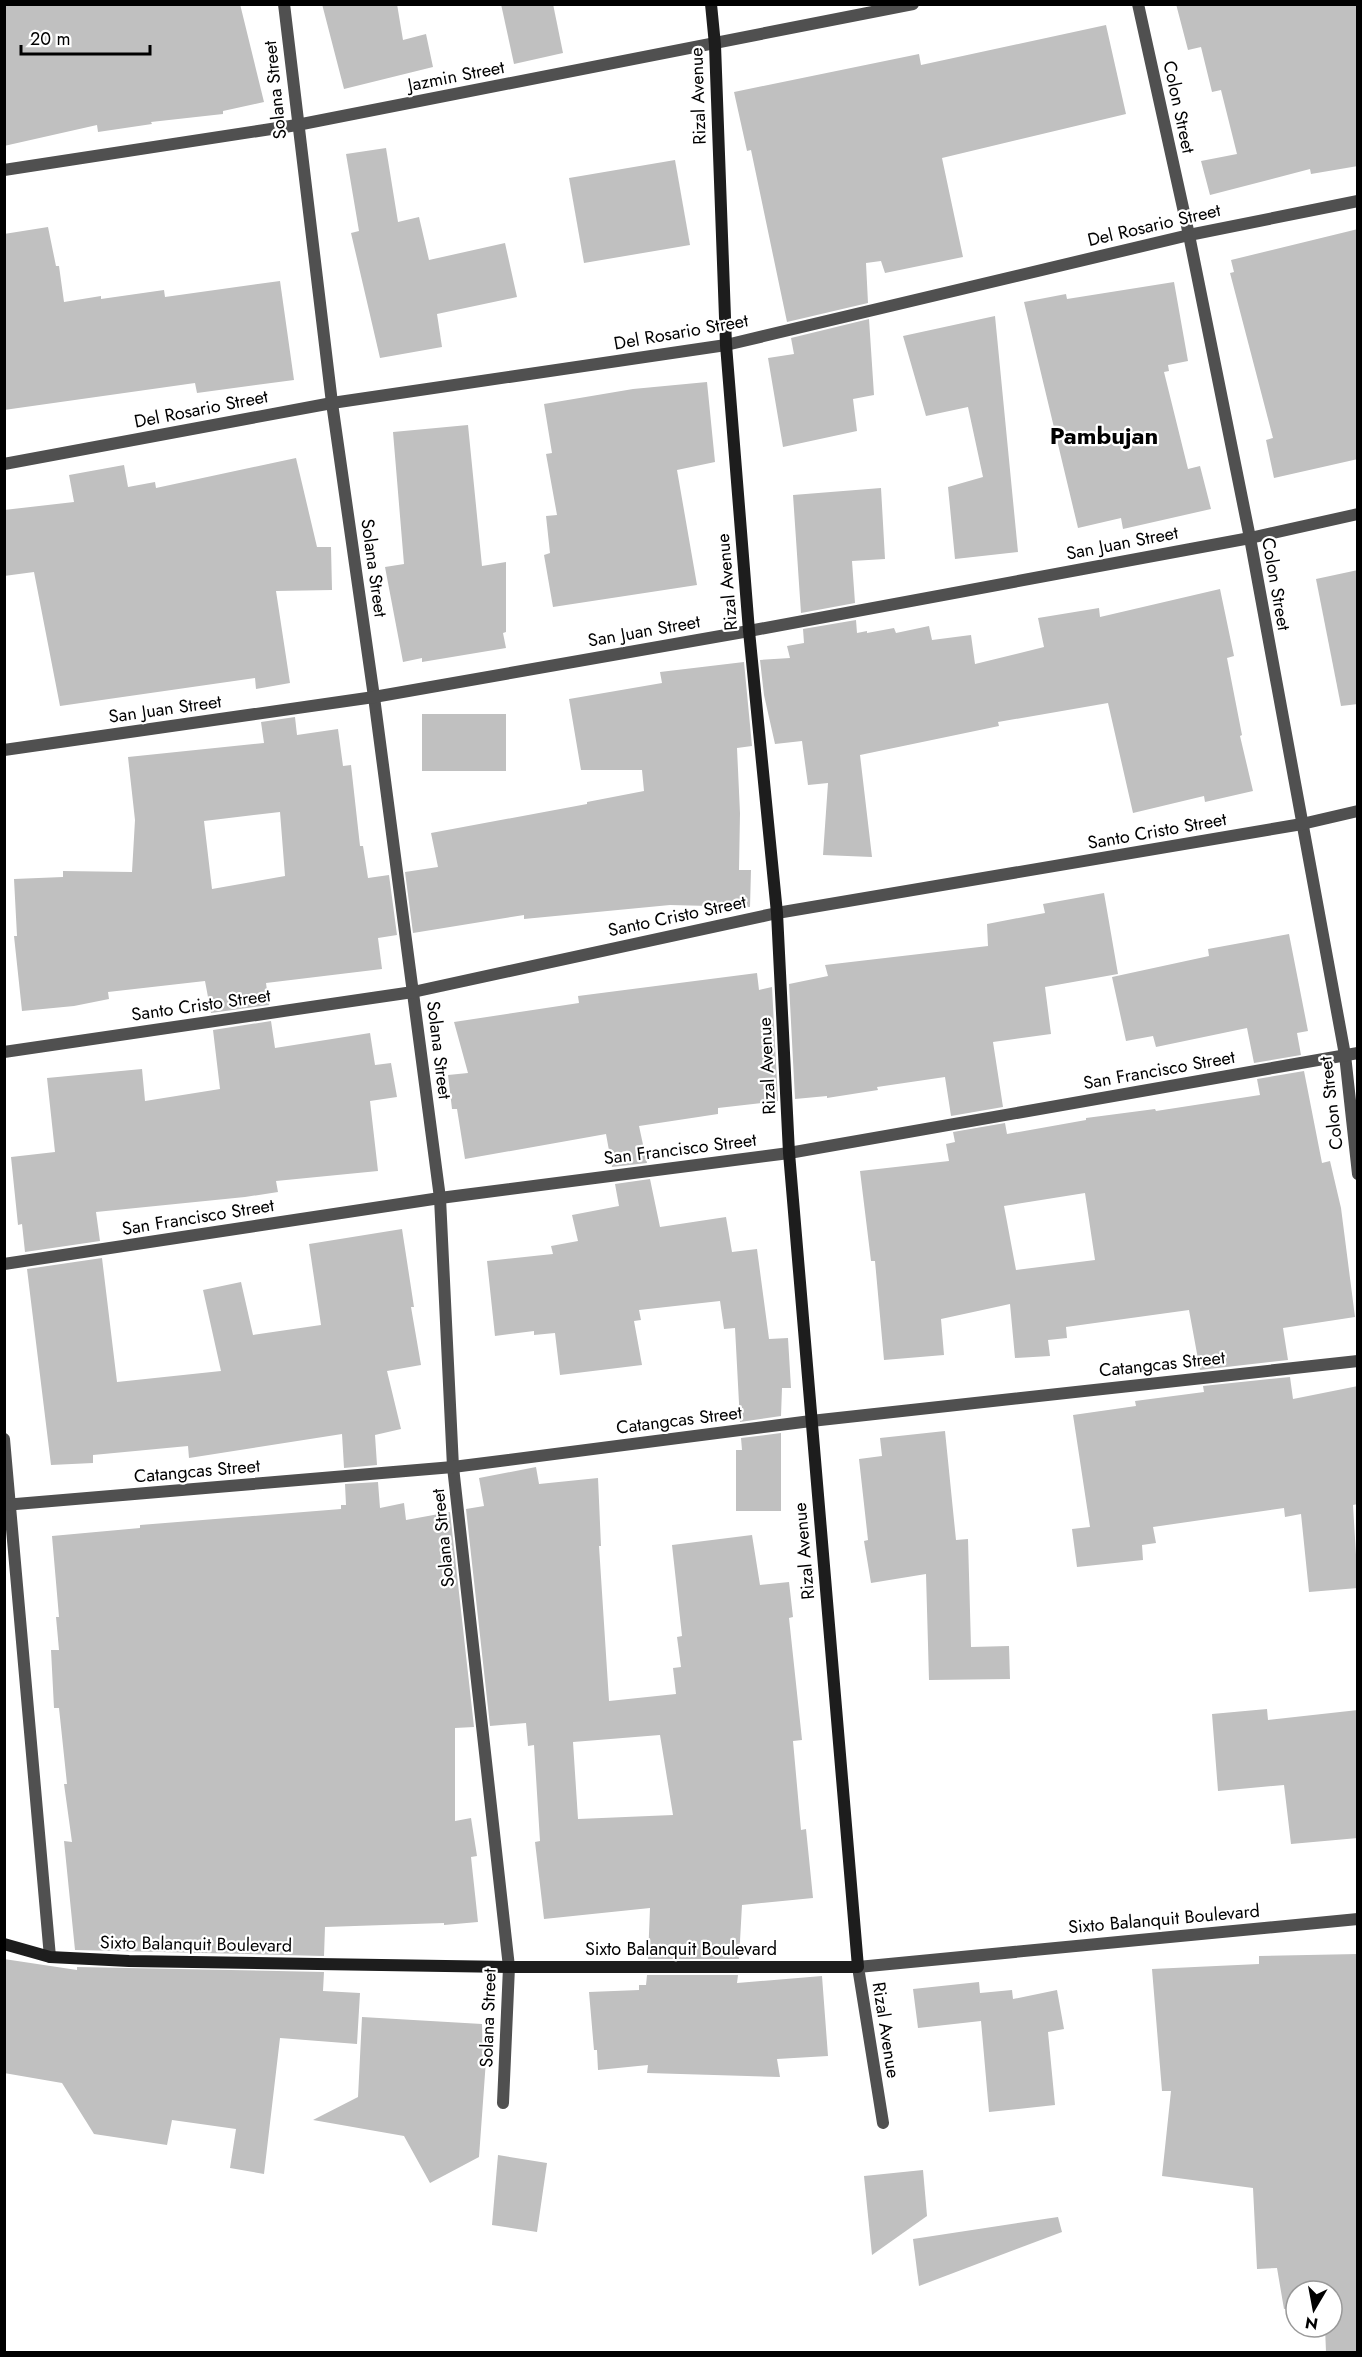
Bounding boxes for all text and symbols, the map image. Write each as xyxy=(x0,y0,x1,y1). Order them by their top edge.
scale bar xyxy=(21,18,150,56)
text: 20 m xyxy=(30,26,70,52)
street label: Solana Street xyxy=(257,39,293,141)
street label: Rizal Avenue xyxy=(683,47,713,145)
street label: Jazmin Street xyxy=(404,54,507,98)
street label: Colon Street xyxy=(1157,58,1202,156)
street label: Del Rosario Street xyxy=(1085,197,1224,253)
street label: Del Rosario Street xyxy=(612,307,751,357)
street label: Del Rosario Street xyxy=(132,383,271,435)
district label: Pambujan xyxy=(1050,418,1158,453)
street label: Solana Street xyxy=(354,517,394,619)
street label: San Juan Street xyxy=(1064,519,1181,567)
street label: Rizal Avenue xyxy=(710,532,744,632)
street label: Colon Street xyxy=(1255,535,1297,633)
street label: San Juan Street xyxy=(586,608,703,654)
street label: San Juan Street xyxy=(107,688,224,730)
street label: Santo Cristo Street xyxy=(1086,806,1229,856)
street label: Santo Cristo Street xyxy=(606,889,749,943)
street label: Santo Cristo Street xyxy=(130,982,273,1028)
street label: Solana Street xyxy=(420,999,458,1101)
street label: Rizal Avenue xyxy=(751,1017,783,1115)
street label: San Francisco Street xyxy=(1081,1044,1238,1096)
street label: Colon Street xyxy=(1312,1054,1350,1151)
street label: San Francisco Street xyxy=(602,1127,758,1171)
street label: San Francisco Street xyxy=(120,1192,277,1242)
street label: Catangcas Street xyxy=(1098,1344,1227,1384)
street label: Catangcas Street xyxy=(615,1399,744,1441)
street label: Catangcas Street xyxy=(133,1452,262,1489)
street label: Solana Street xyxy=(425,1487,461,1589)
street label: Rizal Avenue xyxy=(787,1501,821,1601)
street label: Sixto Balanquit Boulevard xyxy=(1067,1898,1261,1940)
street label: Sixto Balanquit Boulevard xyxy=(100,1929,292,1959)
street label: Sixto Balanquit Boulevard xyxy=(585,1936,777,1962)
street label: Solana Street xyxy=(473,1967,503,2068)
street label: Rizal Avenue xyxy=(866,1980,906,2080)
north arrow xyxy=(1284,2279,1344,2339)
text: N xyxy=(1303,2311,1320,2336)

